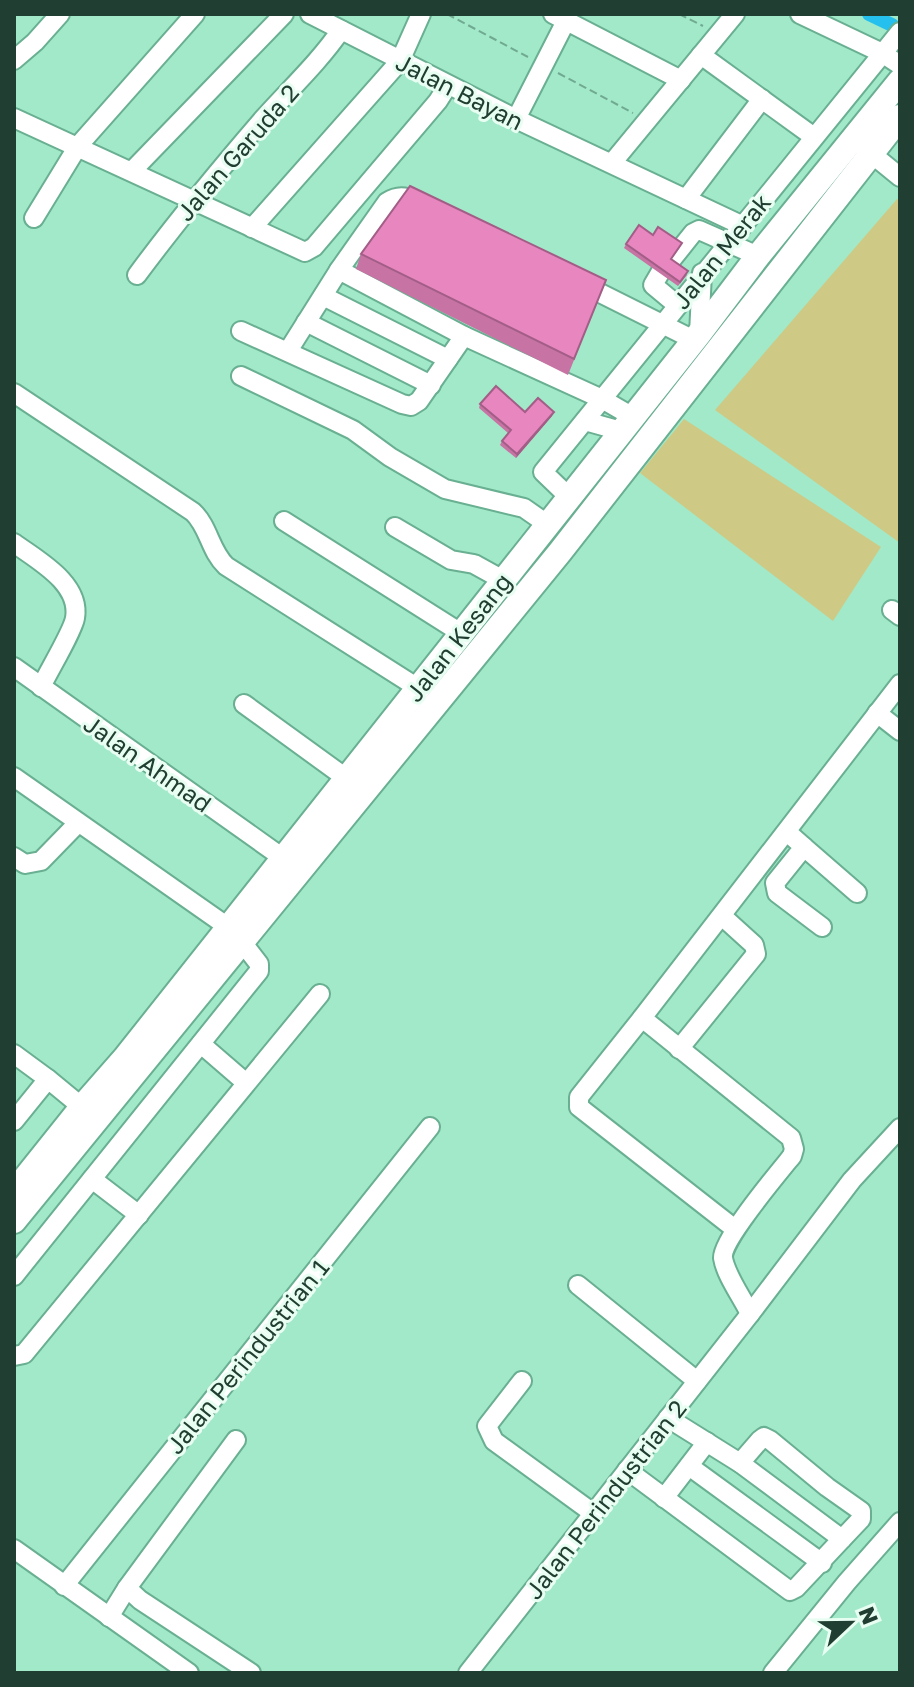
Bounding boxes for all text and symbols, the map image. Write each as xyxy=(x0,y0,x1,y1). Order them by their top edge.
street label: Jalan Bayan xyxy=(391,47,529,135)
street label: Jalan Garuda 2 xyxy=(170,78,304,226)
street label: Jalan Merak xyxy=(666,188,776,314)
street label: Jalan Kesang xyxy=(399,567,517,707)
street label: Jalan Ahmad xyxy=(79,708,217,818)
street label: Jalan Perindustrian 1 xyxy=(160,1253,334,1459)
street label: Jalan Perindustrian 2 xyxy=(518,1394,692,1604)
north arrow xyxy=(810,1583,890,1663)
text: N xyxy=(853,1603,885,1628)

